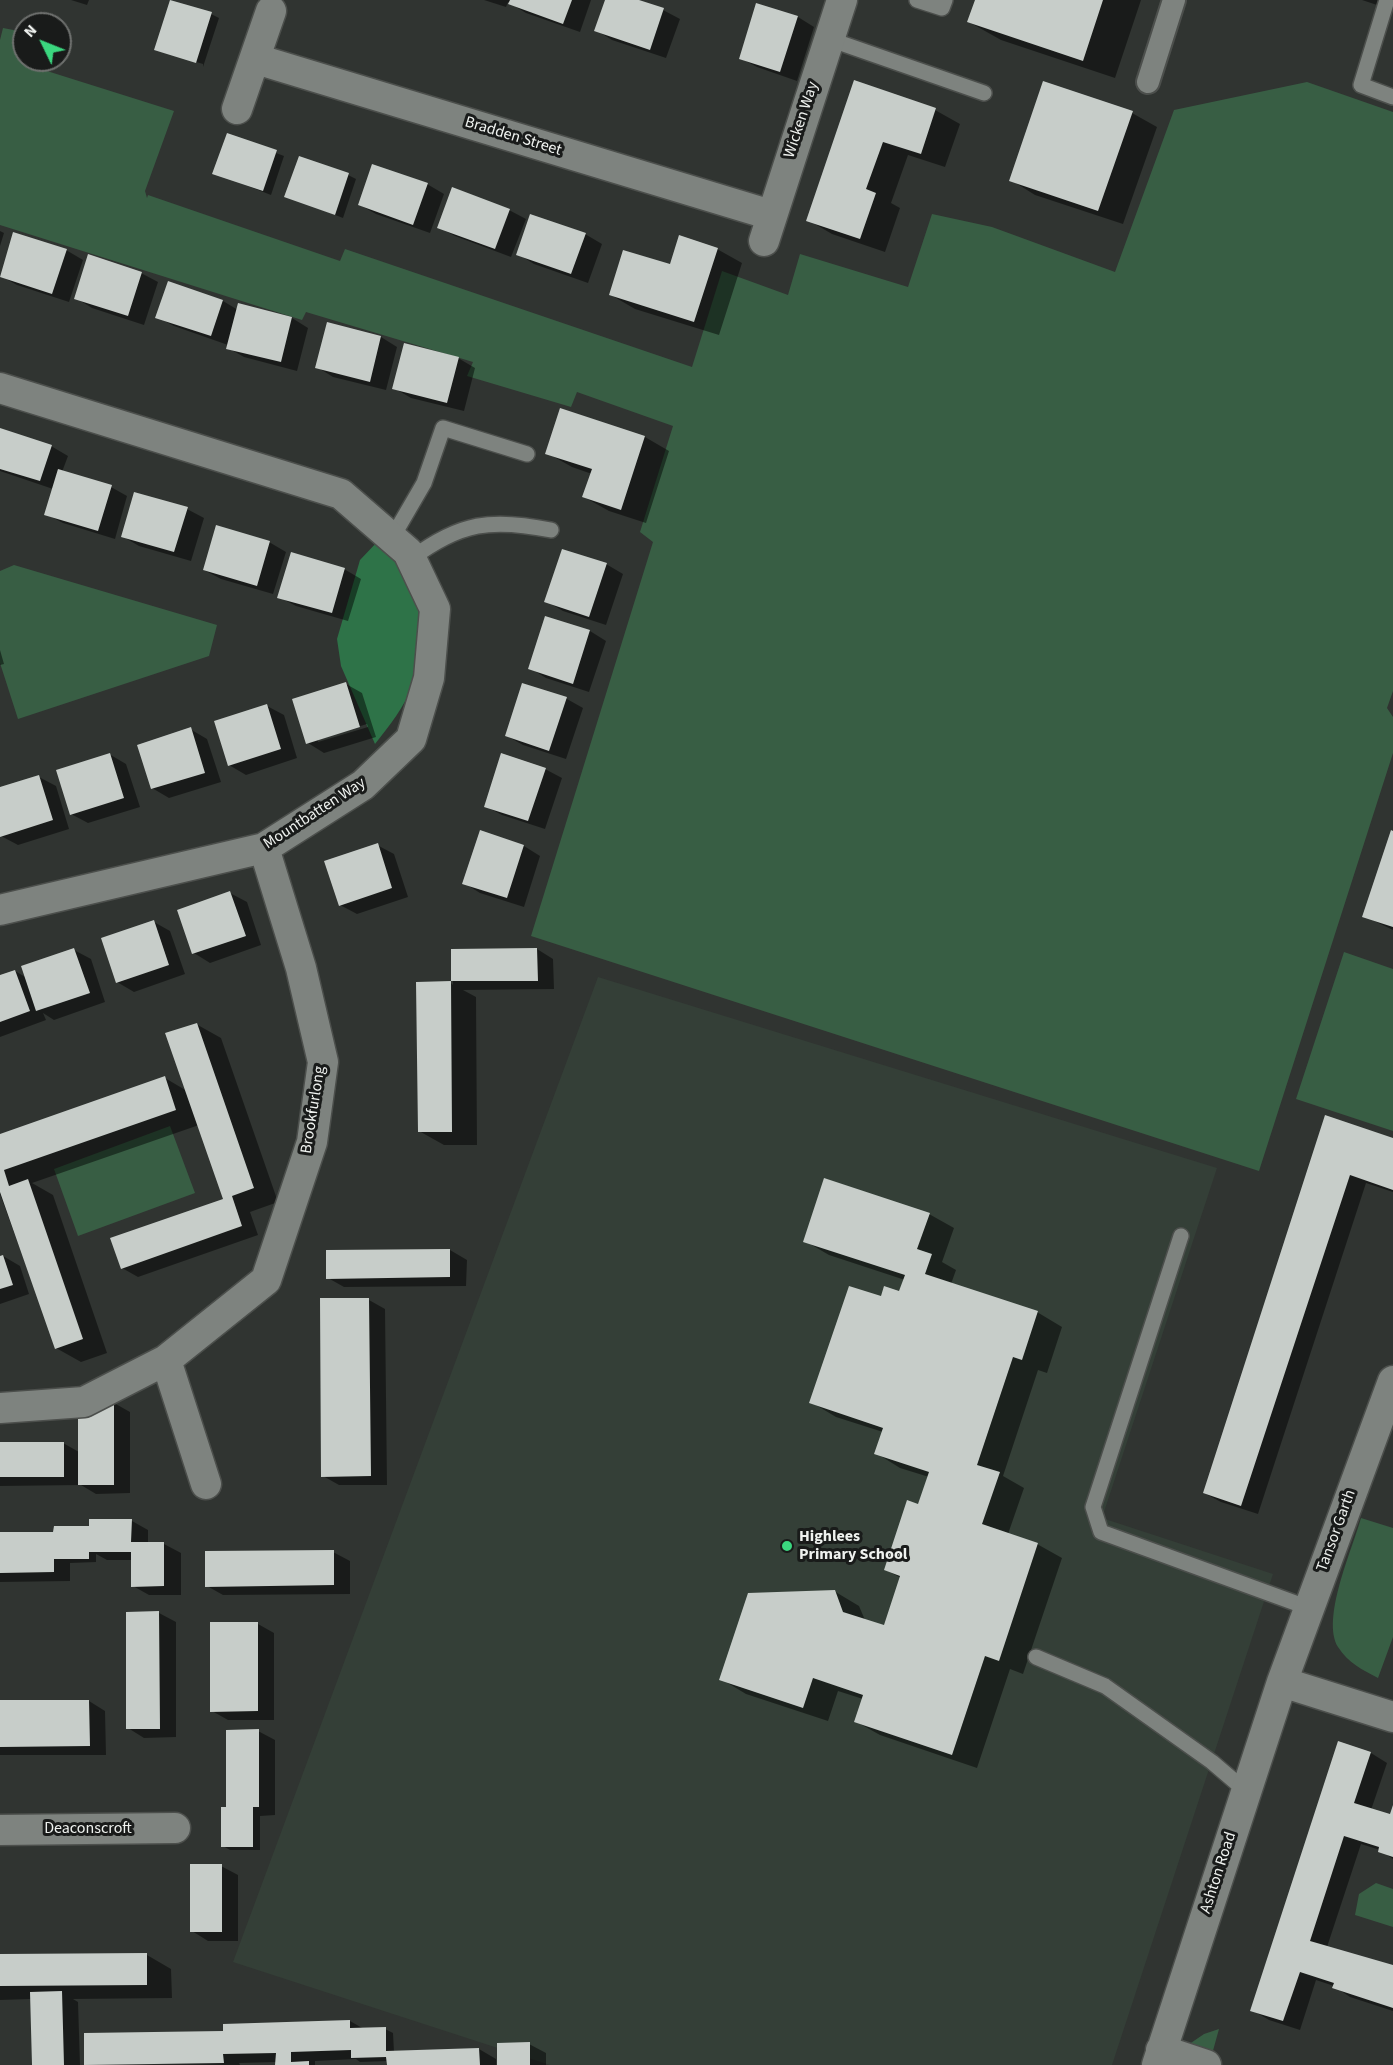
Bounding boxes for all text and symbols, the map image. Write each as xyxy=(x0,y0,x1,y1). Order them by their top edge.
north arrow xyxy=(12,12,72,72)
text: N xyxy=(19,20,42,42)
street label: Wicken Way xyxy=(781,79,823,161)
street label: Bradden Street xyxy=(462,113,564,161)
street label: Mountbatten Way xyxy=(260,774,370,854)
street label: Brookfurlong xyxy=(298,1065,330,1155)
street label: Tansor Garth xyxy=(1313,1487,1361,1575)
place label: Highlees Primary School xyxy=(799,1527,907,1565)
marker: Highlees Primary School xyxy=(780,1539,794,1553)
street label: Deaconscroft xyxy=(44,1819,132,1839)
street label: Ashton Road xyxy=(1197,1830,1241,1916)

